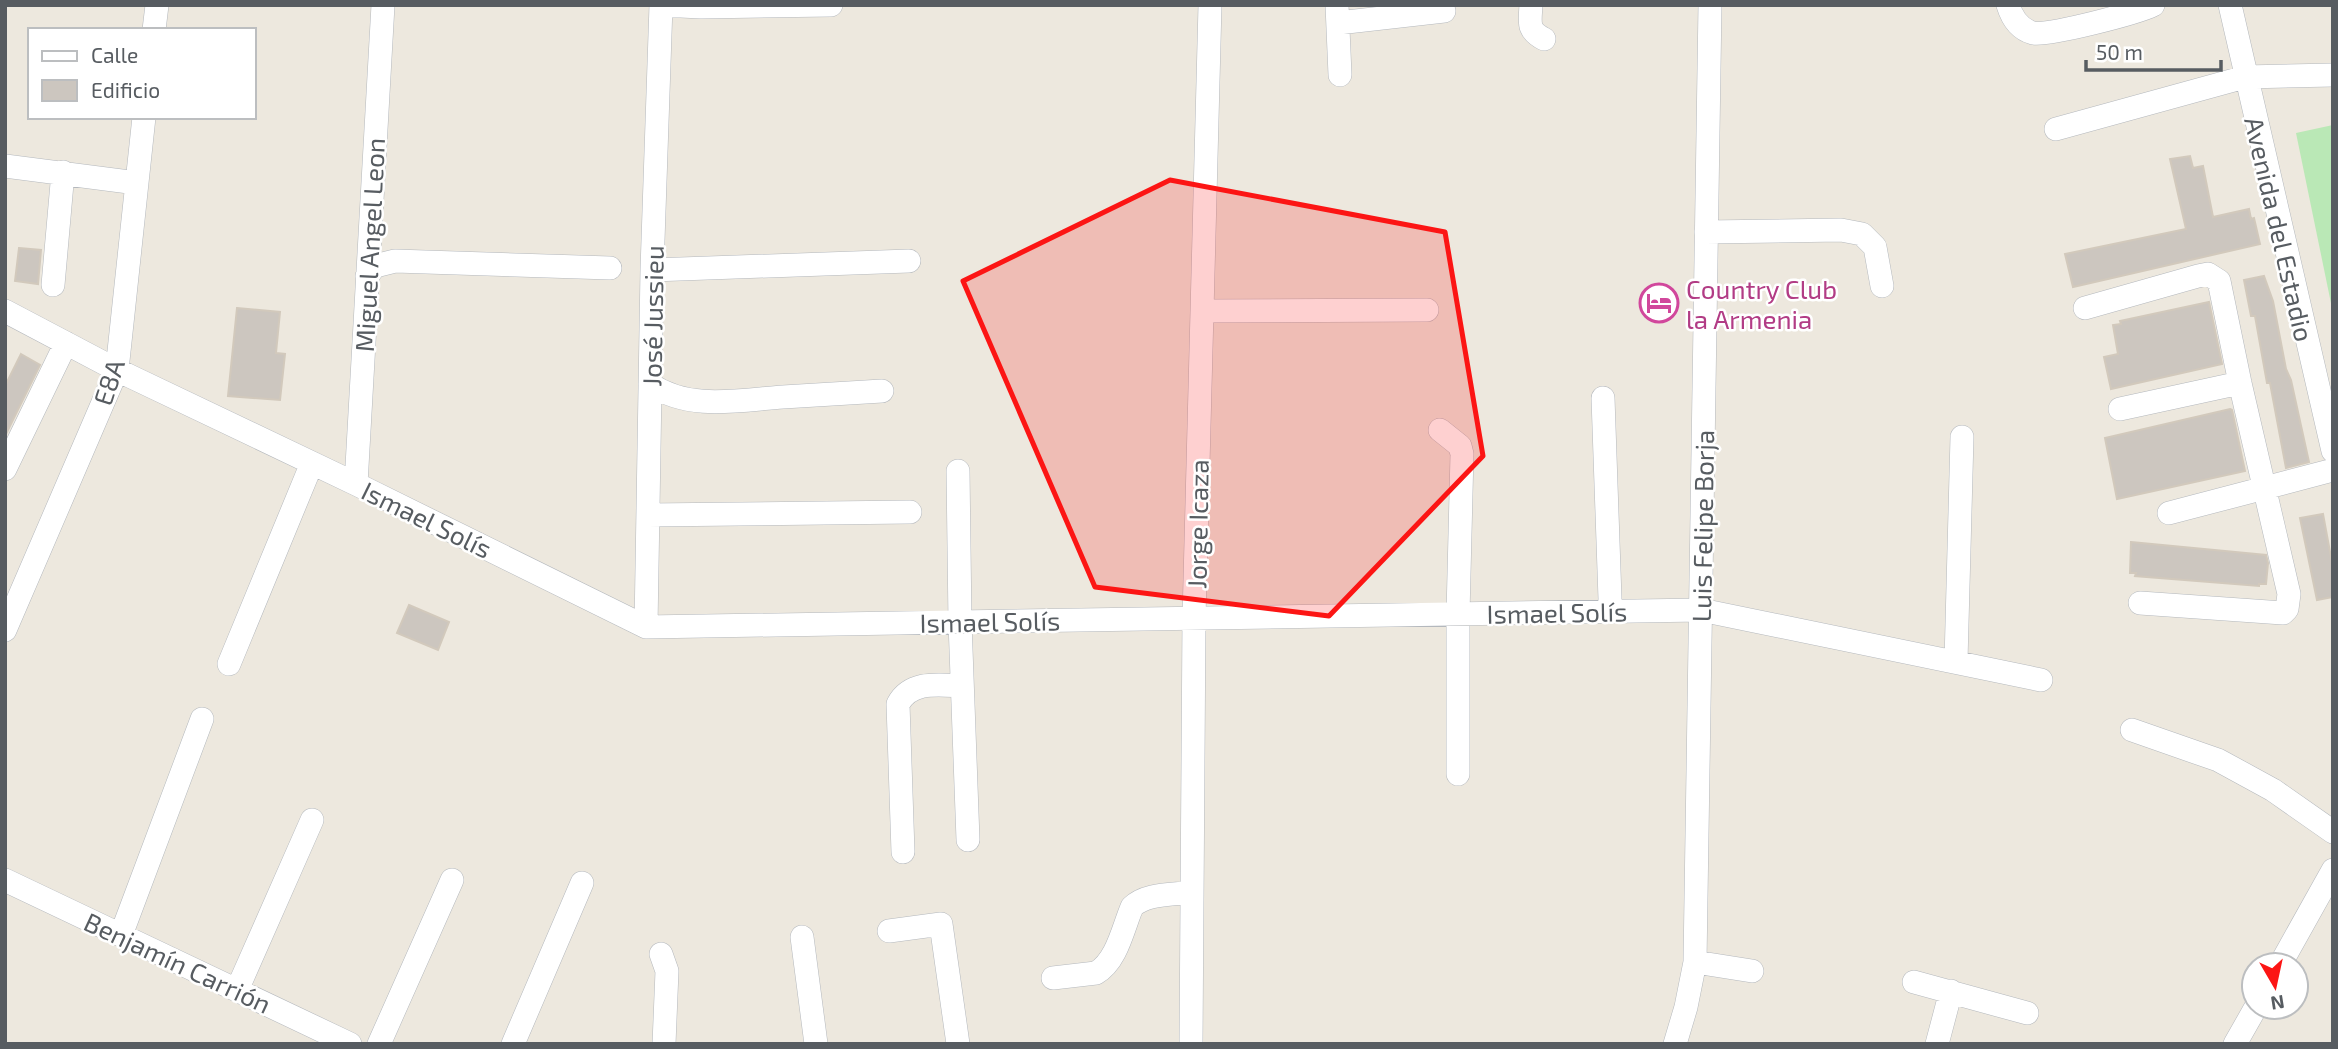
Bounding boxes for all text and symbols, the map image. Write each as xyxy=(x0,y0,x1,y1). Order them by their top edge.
legend xyxy=(28,28,256,119)
scale bar xyxy=(2086,28,2221,72)
text: 50 m xyxy=(2096,39,2143,64)
text: Calle xyxy=(91,42,138,67)
text: Edificio xyxy=(91,77,160,102)
street label: Avenida del Estadio xyxy=(2239,114,2321,344)
street label: Miguel Angel Leon xyxy=(348,137,390,353)
street label: José Jussieu xyxy=(635,245,669,387)
place label: Country Club la Armenia xyxy=(1686,273,1837,334)
hotel icon: Country Club la Armenia xyxy=(1638,282,1680,324)
street label: E8A xyxy=(86,355,130,409)
street label: Luis Felipe Borja xyxy=(1685,430,1719,622)
street label: Jorge Icaza xyxy=(1180,459,1214,589)
street label: Ismael Solís xyxy=(357,474,497,564)
street label: Ismael Solís xyxy=(1486,595,1628,629)
street label: Ismael Solís xyxy=(919,604,1061,638)
street label: Benjamín Carrión xyxy=(80,905,276,1019)
north arrow xyxy=(2240,951,2310,1021)
text: N xyxy=(2269,991,2286,1016)

